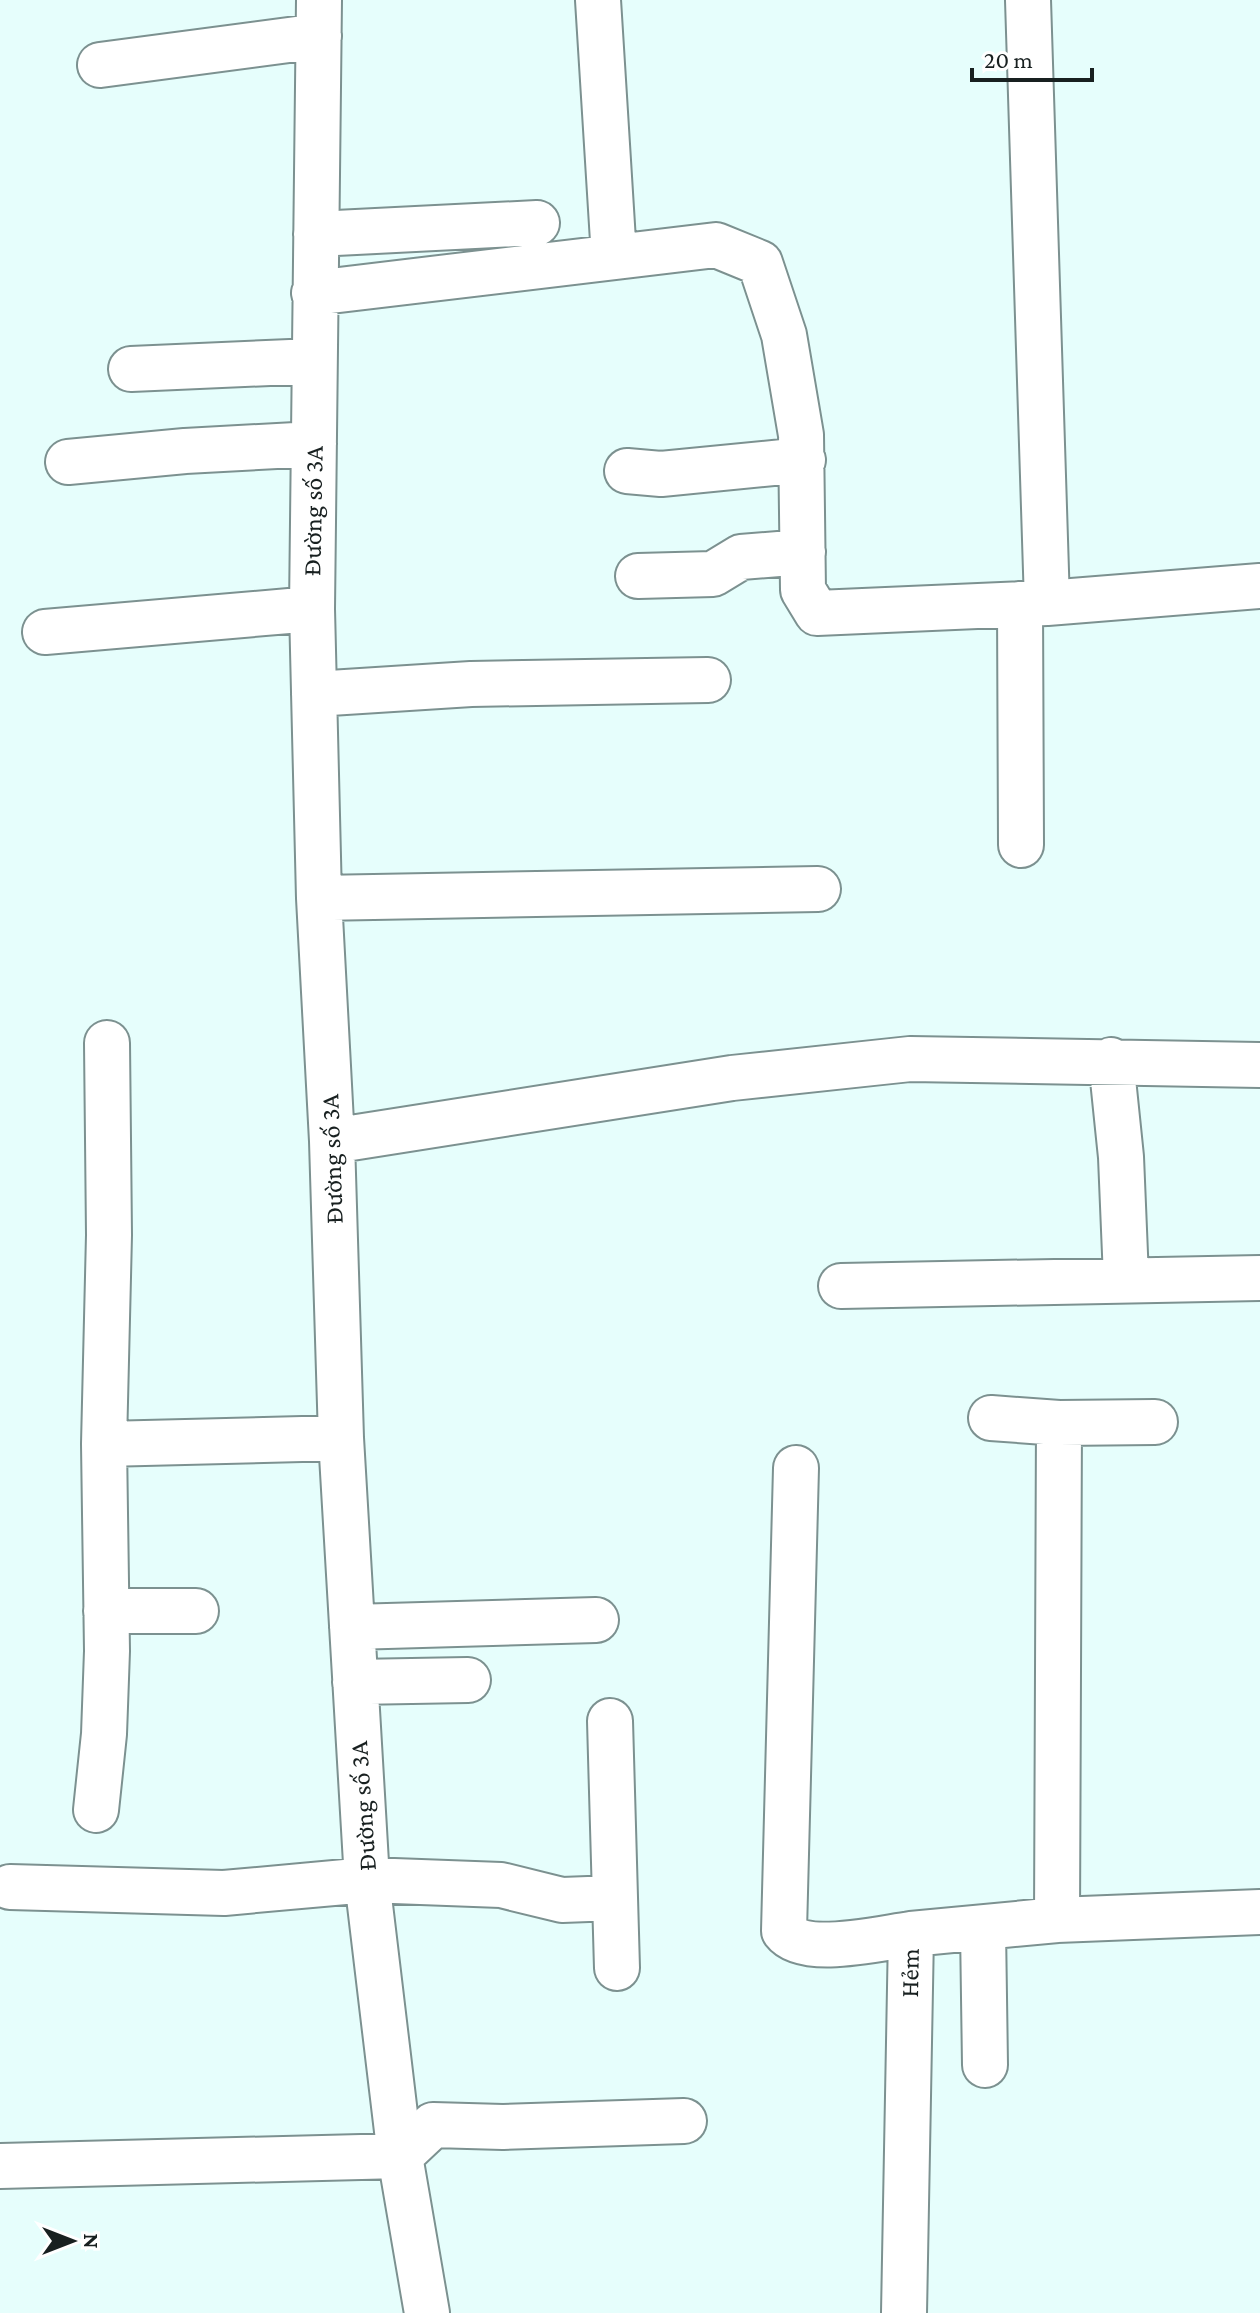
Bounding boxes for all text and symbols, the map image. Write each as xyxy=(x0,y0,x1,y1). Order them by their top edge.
scale bar xyxy=(972,32,1092,82)
text: 20 m xyxy=(984,46,1033,73)
street label: Đường số 3A xyxy=(297,445,329,576)
street label: Đường số 3A xyxy=(315,1093,349,1225)
street label: Đường số 3A xyxy=(344,1740,382,1872)
street label: Hẻm xyxy=(895,1948,925,1998)
north arrow xyxy=(32,2201,112,2281)
text: N xyxy=(79,2234,104,2249)

